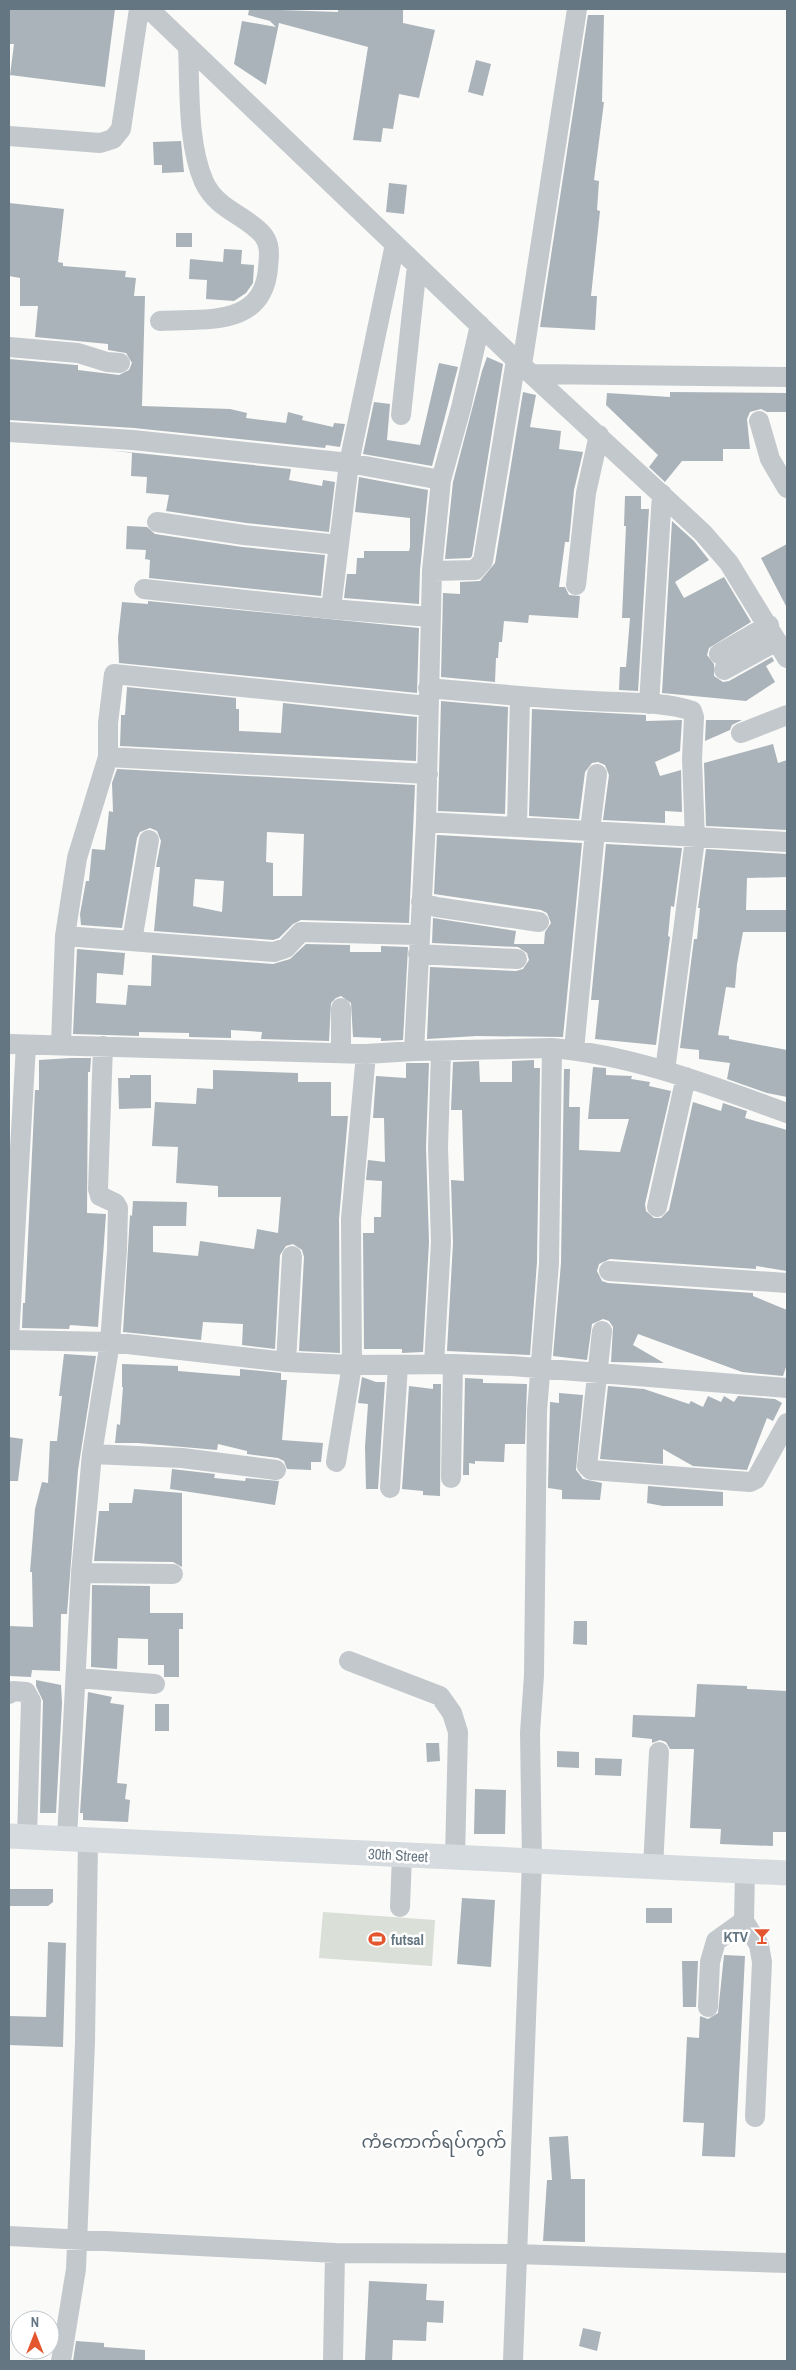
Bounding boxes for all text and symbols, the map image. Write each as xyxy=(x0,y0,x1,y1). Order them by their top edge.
street label: 30th Street xyxy=(367,1843,429,1867)
place label: KTV xyxy=(723,1926,749,1947)
bar icon: KTV xyxy=(752,1926,772,1946)
sports icon: futsal xyxy=(367,1929,387,1949)
place label: futsal xyxy=(391,1929,424,1950)
district label: ကံကောက်ရပ်ကွက် xyxy=(361,2129,507,2157)
north arrow xyxy=(10,2310,60,2360)
text: N xyxy=(31,2313,39,2331)

